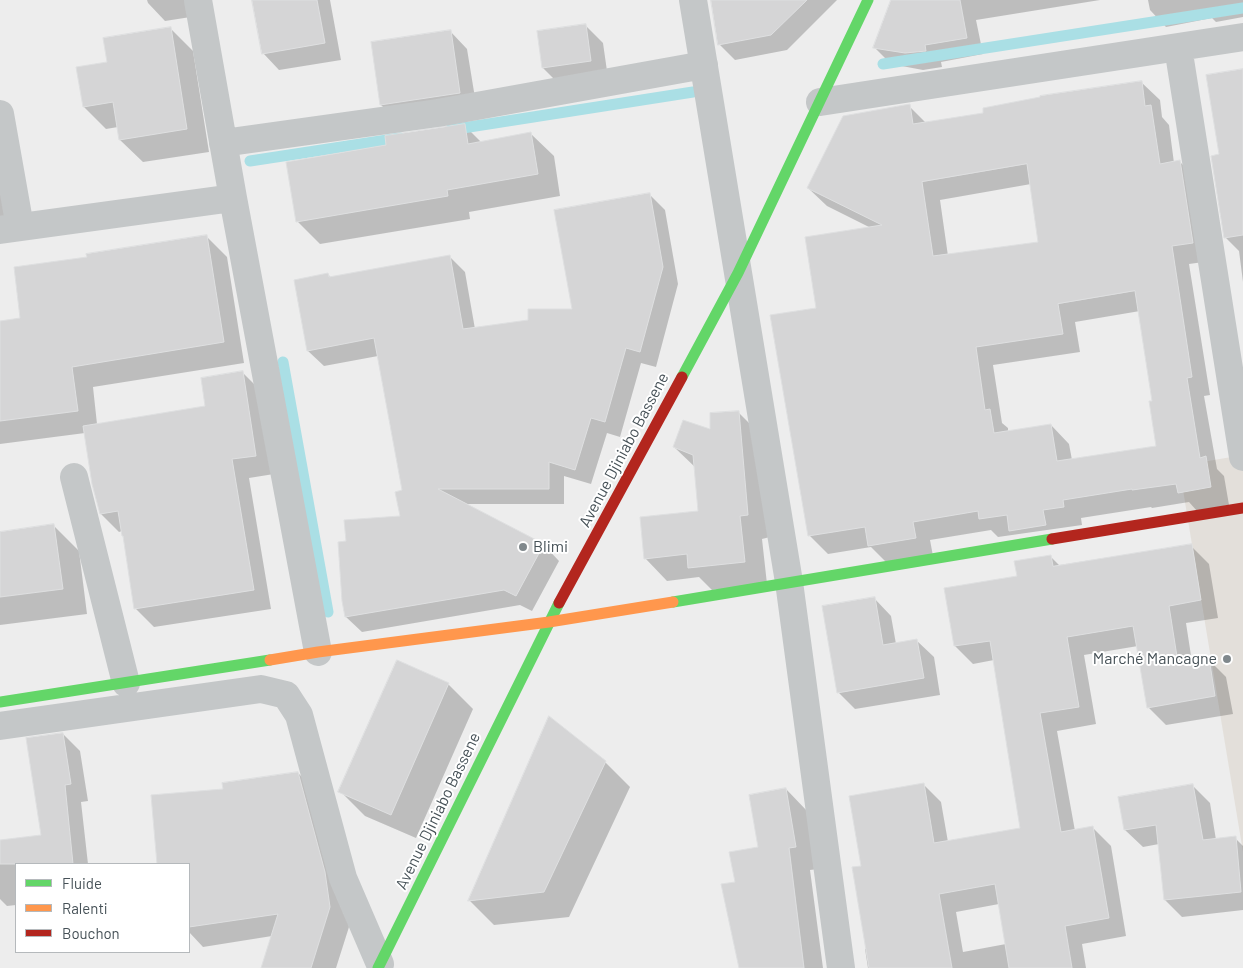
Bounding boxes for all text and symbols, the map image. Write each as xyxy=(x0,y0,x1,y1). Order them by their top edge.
street label: Avenue Djiniabo Bassene xyxy=(575,369,673,531)
place label: Blimi xyxy=(533,537,568,557)
marker: Blimi xyxy=(517,541,529,553)
place label: Marché Mancagne xyxy=(1093,649,1217,669)
marker: Marché Mancagne xyxy=(1221,653,1233,665)
street label: Avenue Djiniabo Bassene xyxy=(392,729,484,893)
legend xyxy=(15,863,190,953)
text: Fluide xyxy=(62,874,102,892)
text: Ralenti xyxy=(62,899,108,917)
text: Bouchon xyxy=(62,924,120,942)

